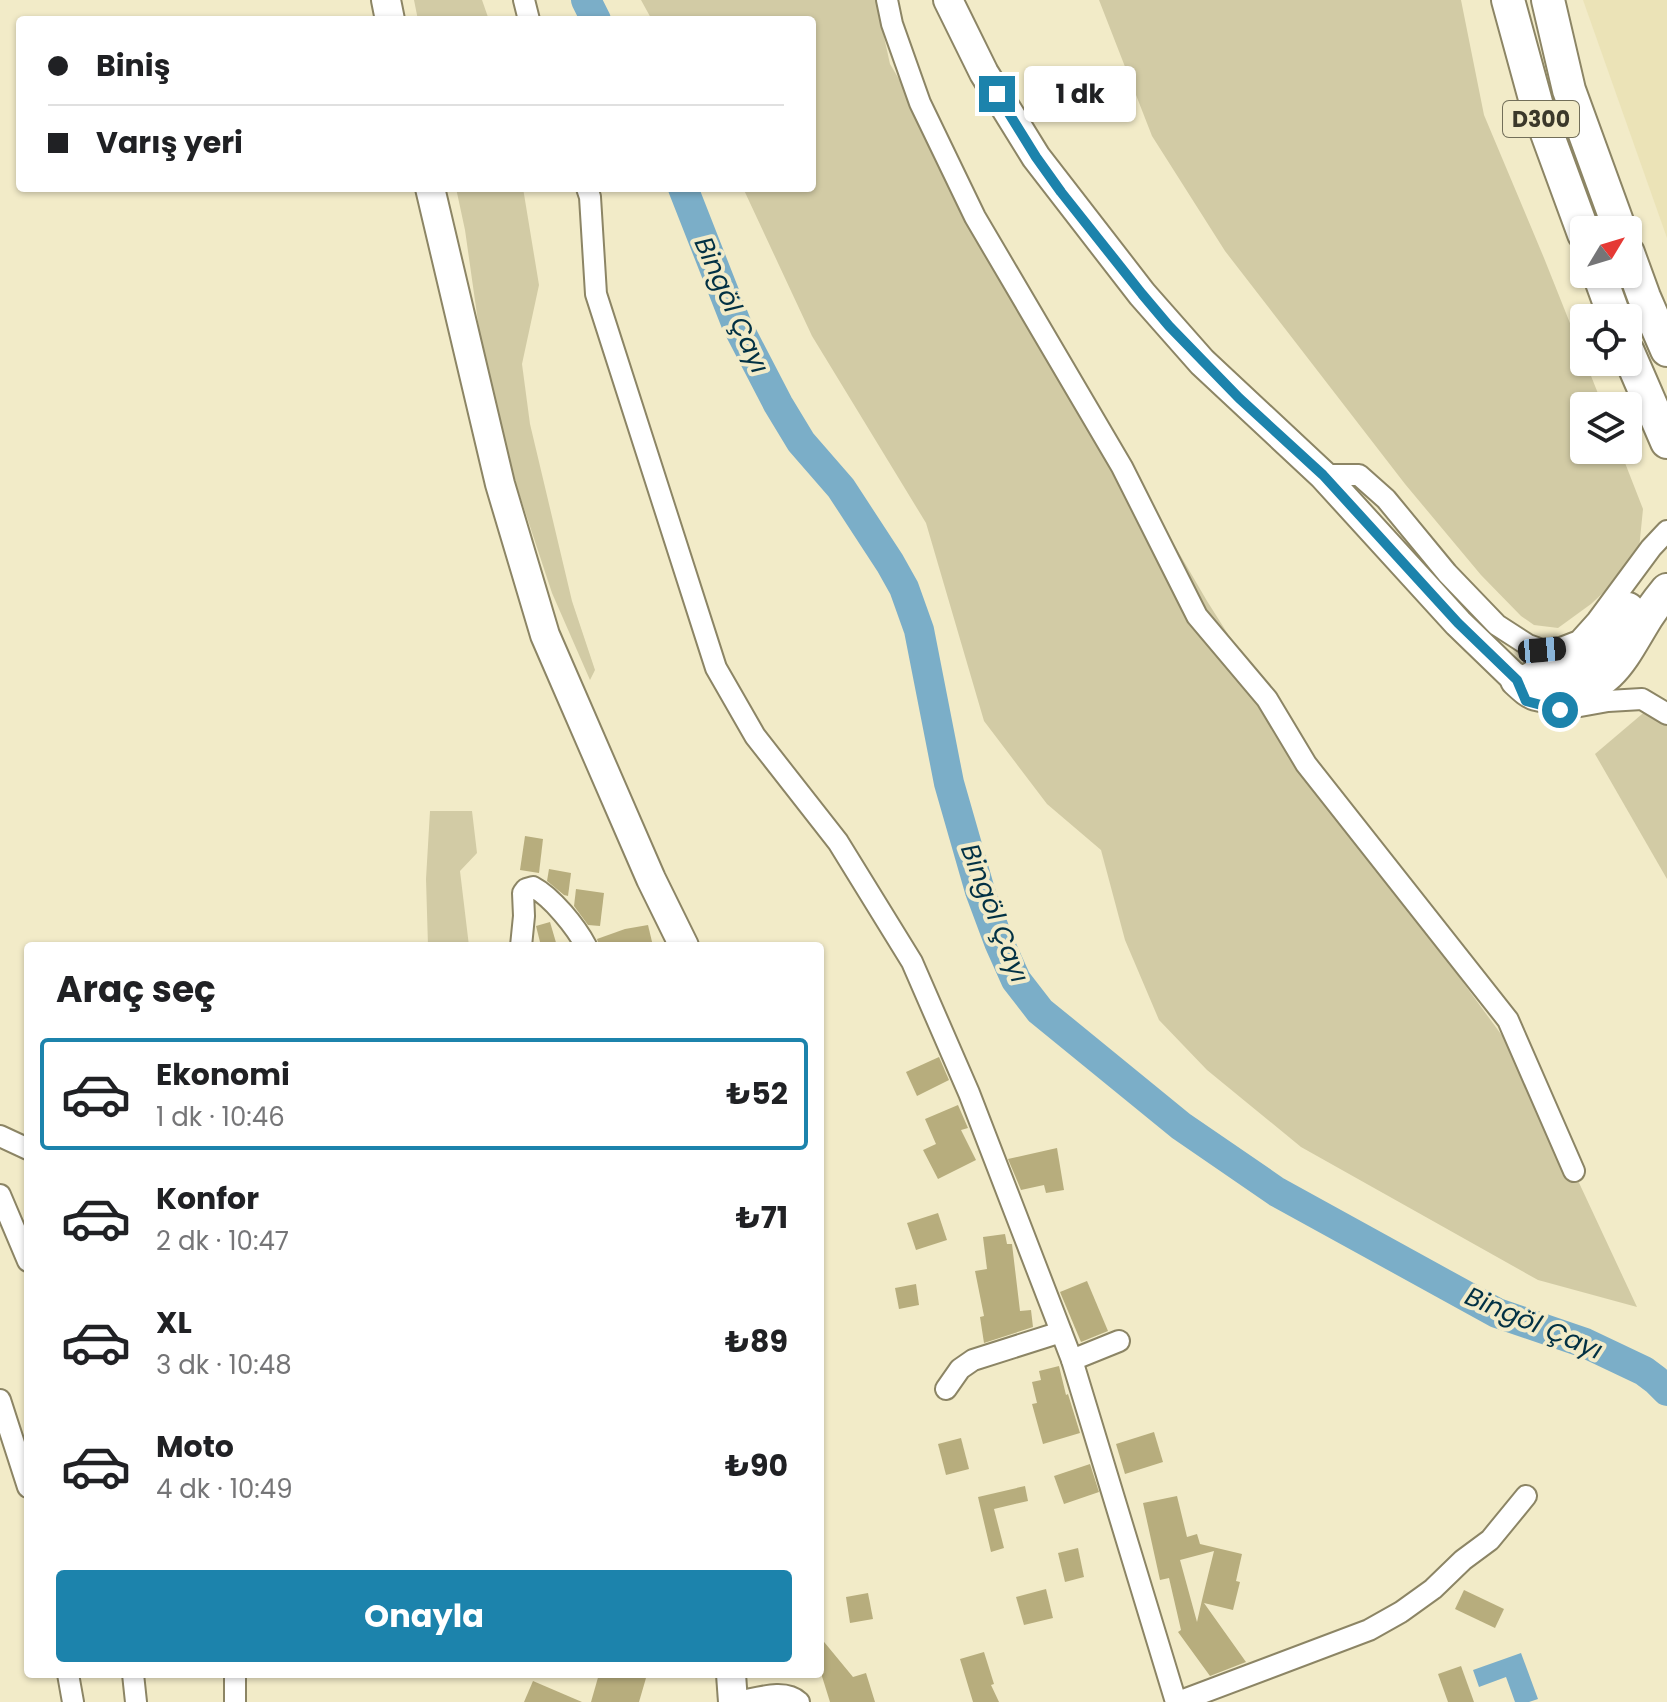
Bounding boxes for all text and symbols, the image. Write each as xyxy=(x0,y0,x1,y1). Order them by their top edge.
text: Biniş xyxy=(96,44,170,87)
callout: 1 dk xyxy=(1025,66,1137,122)
route end xyxy=(979,76,1015,112)
text: 1 dk xyxy=(1055,76,1105,112)
road number: D300 xyxy=(1503,101,1579,137)
text: Varış yeri xyxy=(96,121,243,164)
north arrow xyxy=(1570,216,1642,288)
map controls xyxy=(1570,216,1642,464)
water label: Bingöl Çayı xyxy=(686,231,778,379)
button: locate xyxy=(1570,304,1642,376)
button: layers xyxy=(1570,392,1642,464)
car xyxy=(1517,636,1567,664)
route start xyxy=(1542,692,1578,728)
water label: Bingöl Çayı xyxy=(952,838,1038,988)
text: Araç seç xyxy=(56,964,216,1015)
text: Ekonomi xyxy=(156,1053,290,1096)
icon: car xyxy=(60,1058,132,1130)
text: ₺52 xyxy=(726,1072,788,1115)
text: 1 dk · 10:46 xyxy=(156,1099,285,1135)
text: Konfor xyxy=(156,1177,259,1220)
icon: car xyxy=(60,1182,132,1254)
text: ₺71 xyxy=(736,1196,788,1239)
text: 2 dk · 10:47 xyxy=(156,1223,289,1259)
water label: Bingöl Çayı xyxy=(1460,1278,1608,1368)
text: XL xyxy=(156,1301,192,1344)
icon: car xyxy=(60,1306,132,1378)
text: ₺89 xyxy=(725,1320,788,1363)
text: 3 dk · 10:48 xyxy=(156,1347,292,1383)
text: Moto xyxy=(156,1425,234,1468)
icon: car xyxy=(60,1430,132,1502)
text: ₺90 xyxy=(725,1444,788,1487)
text: 4 dk · 10:49 xyxy=(156,1471,293,1507)
button: Onayla xyxy=(56,1570,792,1662)

